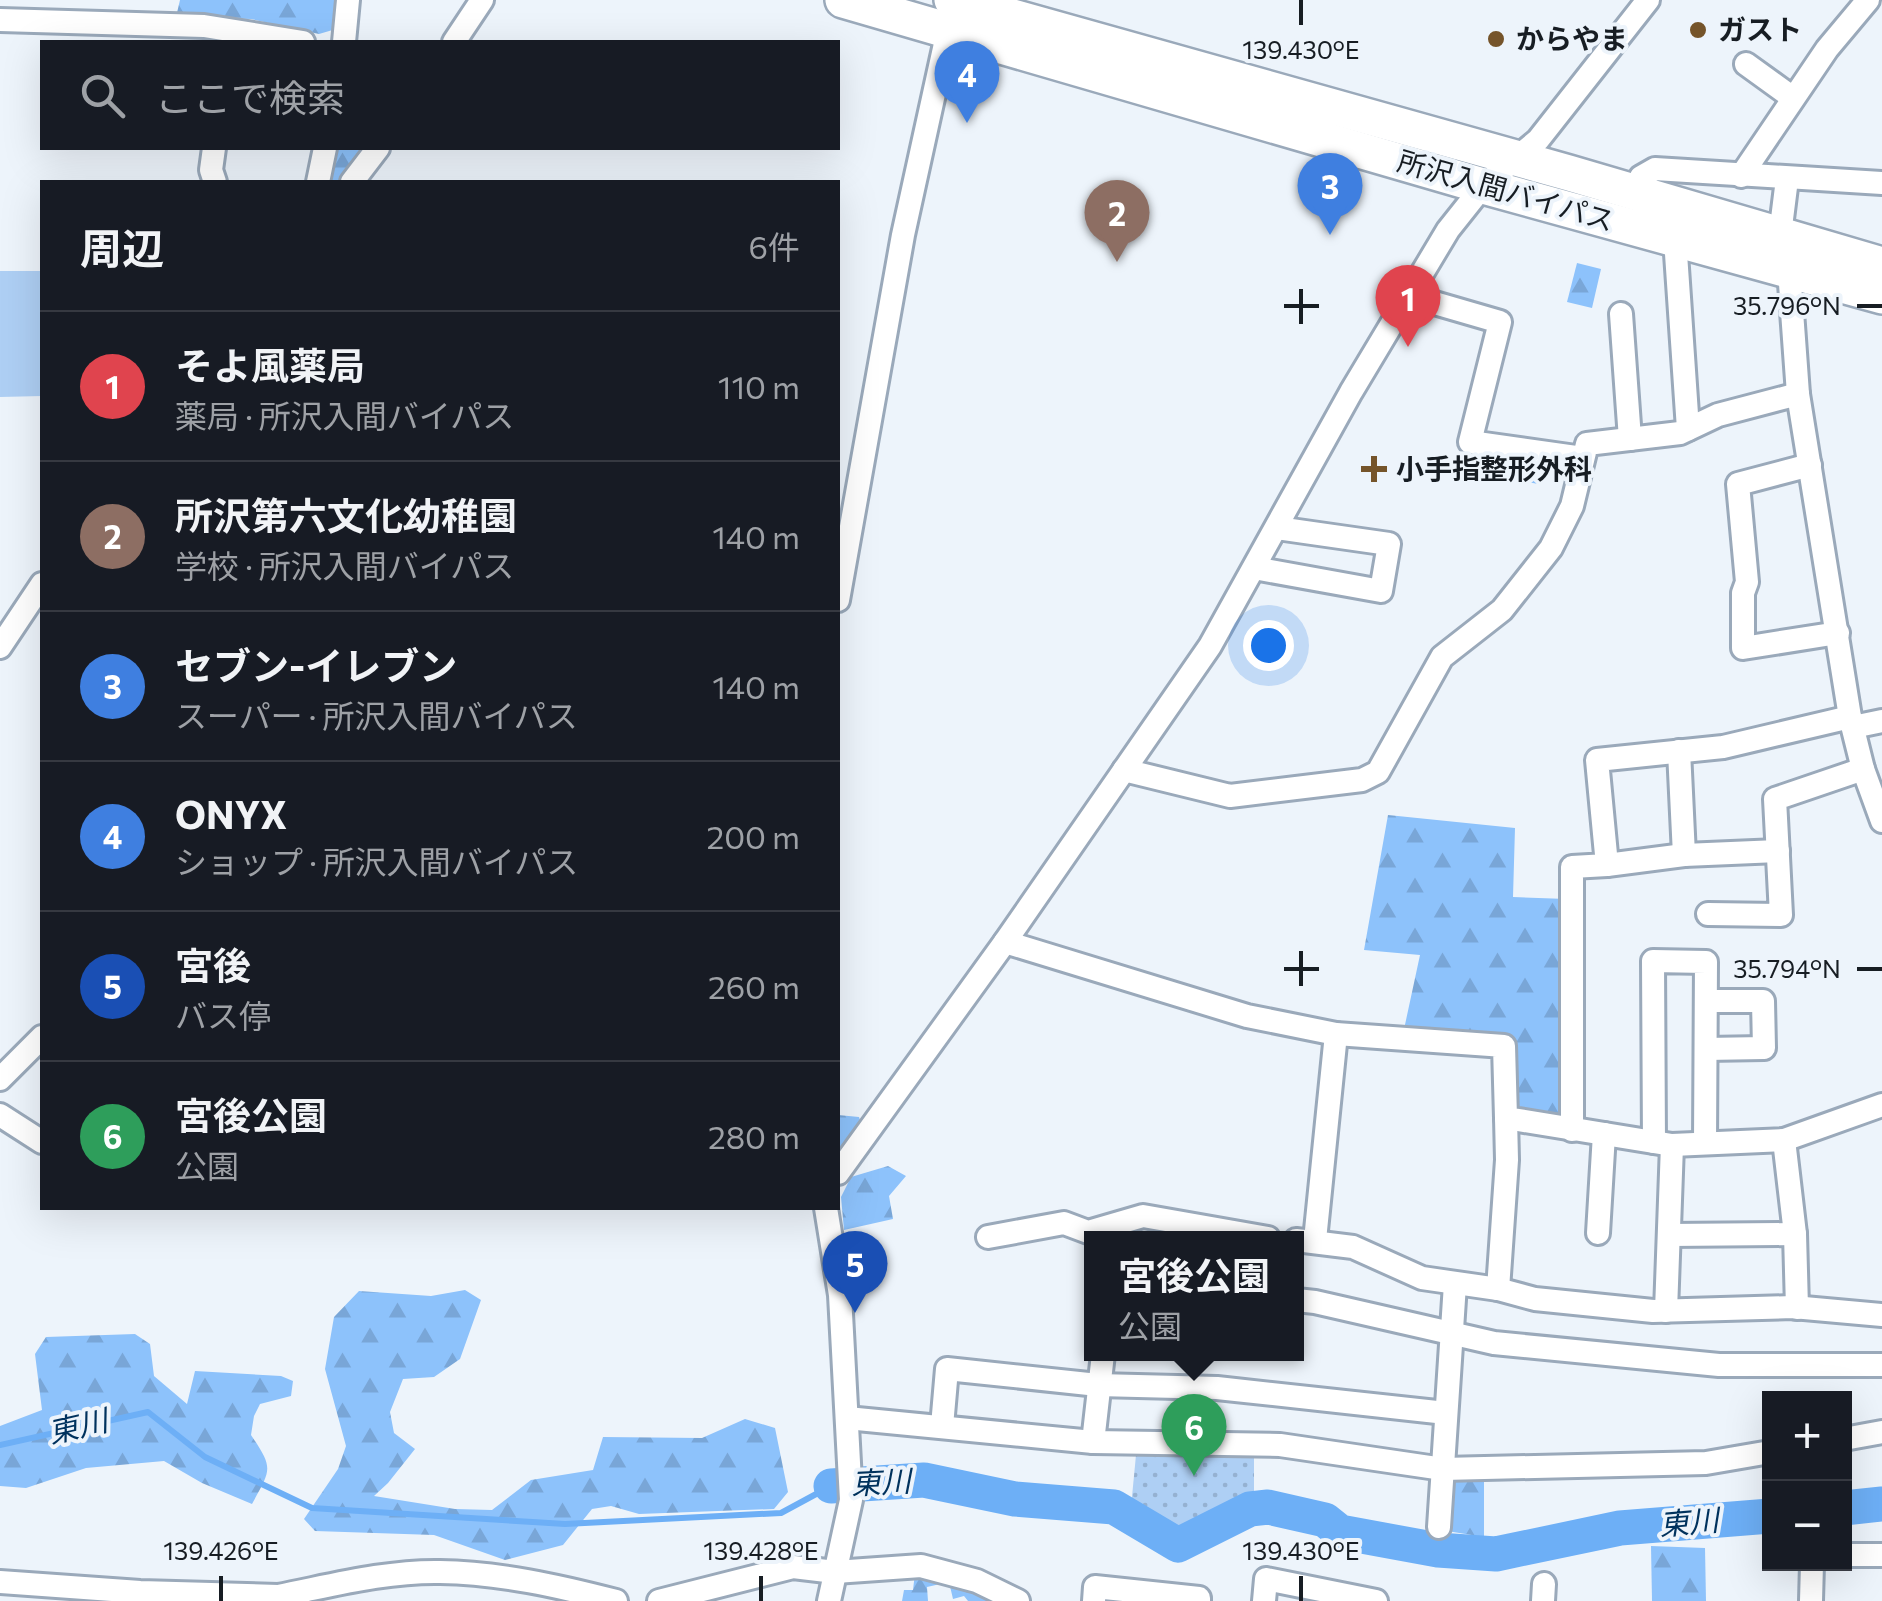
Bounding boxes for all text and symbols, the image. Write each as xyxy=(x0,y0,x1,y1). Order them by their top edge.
place label: ガスト xyxy=(1718,12,1802,46)
marker: ガスト xyxy=(1687,19,1709,41)
place label: からやま xyxy=(1516,21,1628,55)
marker: からやま xyxy=(1485,28,1507,50)
text: 139.430°E xyxy=(1242,34,1360,64)
search box xyxy=(40,40,840,150)
pin: 4 xyxy=(934,41,1000,123)
icon: search xyxy=(75,68,130,123)
text: ここで検索 xyxy=(155,73,345,120)
street label: 所沢入間バイパス xyxy=(1394,143,1618,237)
pin: 3 xyxy=(1298,152,1362,235)
pin: 2 xyxy=(1084,180,1150,262)
text: 周辺 xyxy=(80,221,164,273)
text: 6件 xyxy=(749,226,800,266)
pin: 1 xyxy=(1376,264,1440,347)
text: 35.796°N xyxy=(1733,290,1841,320)
text: そよ風薬局 xyxy=(175,341,365,388)
text: 1 xyxy=(105,366,120,406)
text: 110 m xyxy=(718,366,800,406)
text: 薬局 · 所沢入間バイパス xyxy=(175,395,514,435)
place label: 小手指整形外科 xyxy=(1396,451,1592,485)
marker: 小手指整形外科 xyxy=(1361,456,1387,482)
text: 所沢第六文化幼稚園 xyxy=(175,491,517,538)
text: 2 xyxy=(103,516,122,556)
text: 140 m xyxy=(712,516,800,556)
text: 学校 · 所沢入間バイパス xyxy=(175,545,514,585)
your location xyxy=(1243,620,1294,671)
text: セブン-イレブン xyxy=(175,641,457,688)
text: 3 xyxy=(103,666,122,706)
text: 140 m xyxy=(712,666,800,706)
text: スーパー · 所沢入間バイパス xyxy=(175,695,578,735)
text: ONYX xyxy=(175,790,287,837)
text: 4 xyxy=(103,816,122,856)
text: 200 m xyxy=(707,816,800,856)
text: ショップ · 所沢入間バイパス xyxy=(175,841,578,881)
text: 宮後 xyxy=(175,941,251,988)
text: 35.794°N xyxy=(1733,953,1841,983)
text: 5 xyxy=(103,966,122,1006)
text: 260 m xyxy=(708,966,800,1006)
text: バス停 xyxy=(175,995,271,1035)
text: 宮後公園 xyxy=(175,1091,327,1138)
text: 6 xyxy=(103,1116,122,1156)
text: 280 m xyxy=(708,1116,800,1156)
text: 公園 xyxy=(175,1145,239,1185)
pin: 5 xyxy=(822,1230,888,1313)
popup xyxy=(1084,1231,1304,1361)
text: 宮後公園 xyxy=(1118,1251,1270,1298)
text: 公園 xyxy=(1118,1305,1182,1345)
map controls xyxy=(1762,1391,1852,1571)
button: + xyxy=(1762,1391,1852,1481)
pin: 6 xyxy=(1162,1394,1226,1476)
water label: 東川 xyxy=(44,1399,114,1449)
water label: 東川 xyxy=(850,1460,915,1501)
button: − xyxy=(1762,1481,1852,1571)
water label: 東川 xyxy=(1657,1499,1723,1542)
text: 139.426°E xyxy=(163,1535,279,1565)
text: 139.428°E xyxy=(703,1535,819,1565)
text: 139.430°E xyxy=(1242,1535,1360,1565)

